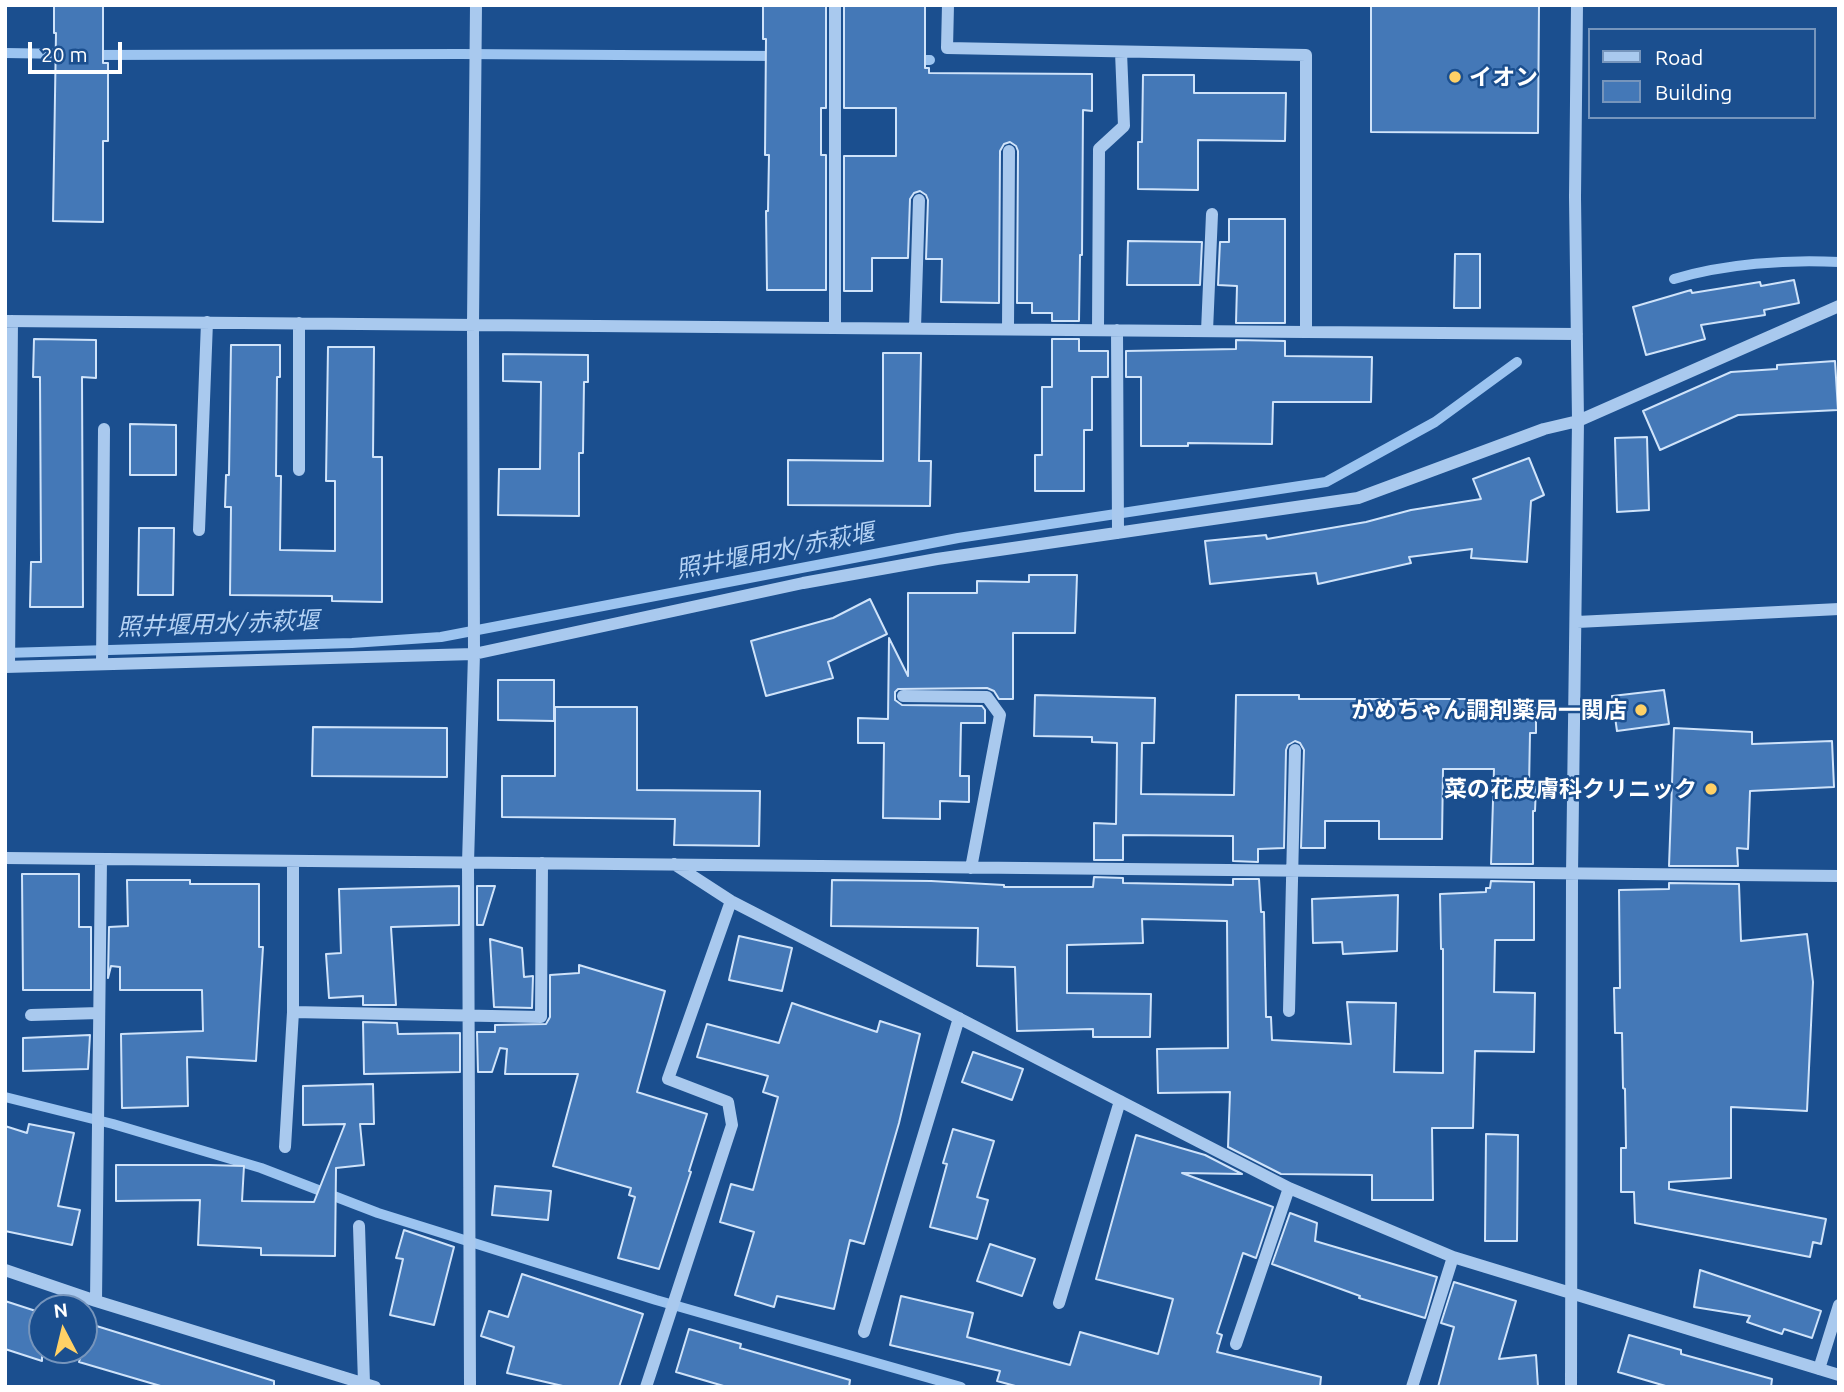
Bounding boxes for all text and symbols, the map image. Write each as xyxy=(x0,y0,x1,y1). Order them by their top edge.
scale bar xyxy=(32,28,126,72)
legend xyxy=(1588,28,1816,119)
text: 20 m xyxy=(41,42,88,66)
text: Road xyxy=(1655,45,1703,69)
place label: イオン xyxy=(1469,63,1538,91)
marker: イオン xyxy=(1447,69,1463,85)
text: Building xyxy=(1655,80,1732,104)
water label: 照井堰用水/赤萩堰 xyxy=(673,518,877,584)
water label: 照井堰用水/赤萩堰 xyxy=(117,606,319,642)
place label: かめちゃん調剤薬局一関店 xyxy=(1351,696,1627,724)
marker: かめちゃん調剤薬局一関店 xyxy=(1633,702,1649,718)
place label: 菜の花皮膚科クリニック xyxy=(1444,775,1697,803)
marker: 菜の花皮膚科クリニック xyxy=(1703,781,1719,797)
north arrow xyxy=(28,1294,98,1364)
text: N xyxy=(52,1298,69,1322)

